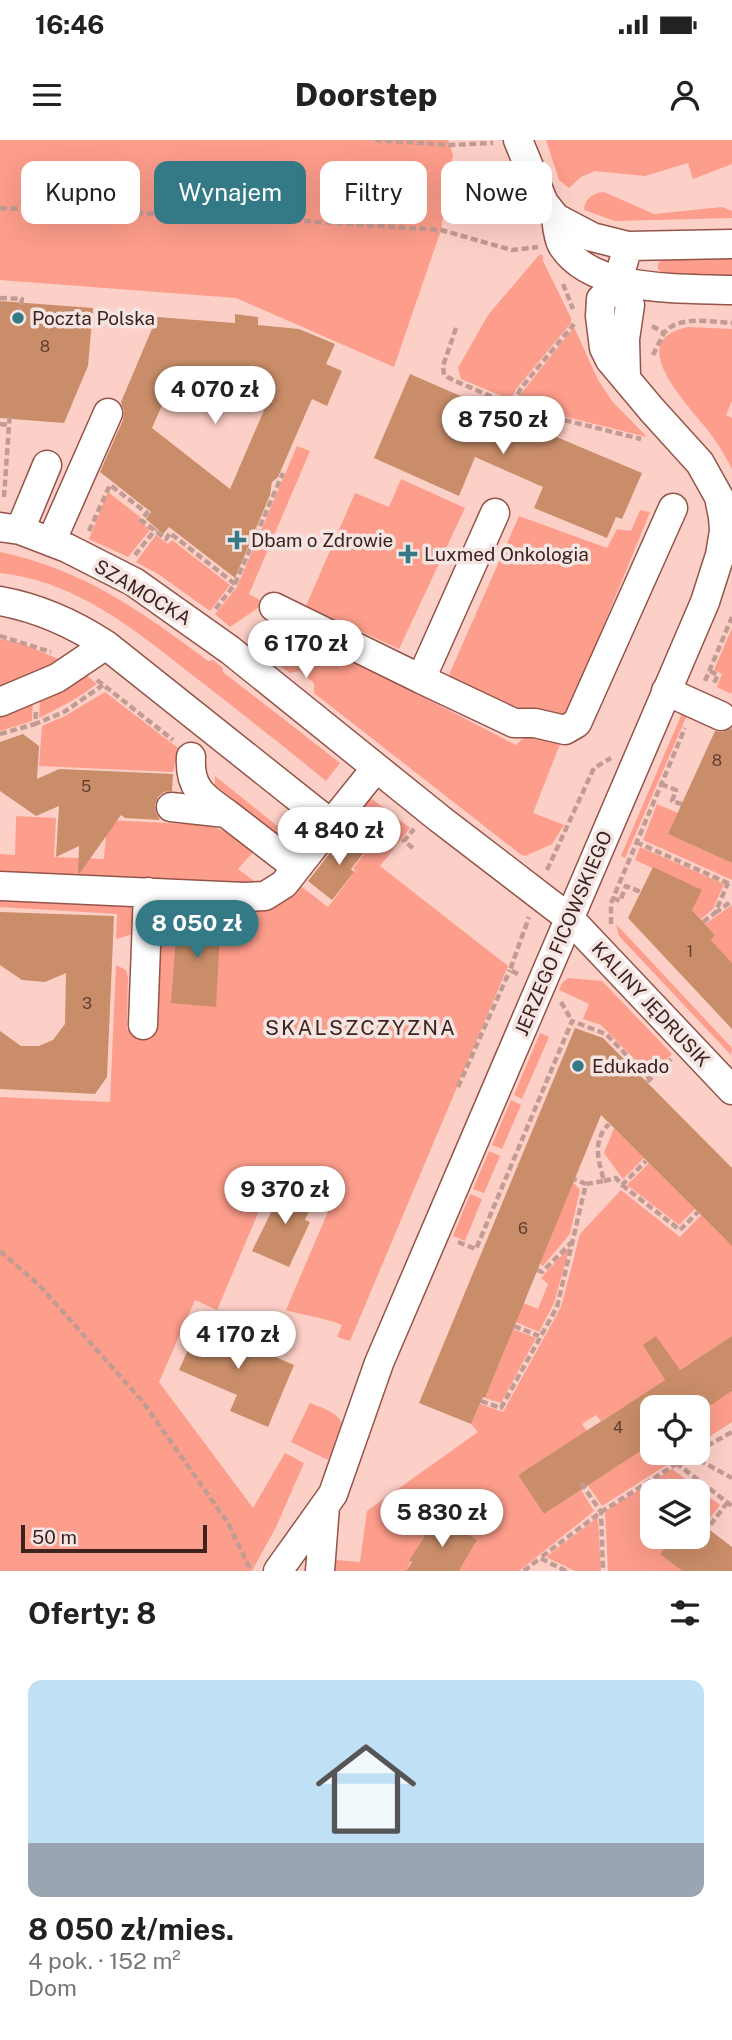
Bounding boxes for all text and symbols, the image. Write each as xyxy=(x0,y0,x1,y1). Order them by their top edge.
text: 16:46 xyxy=(35,9,104,40)
icon: menu xyxy=(28,76,66,114)
text: Doorstep xyxy=(295,76,437,113)
icon: person xyxy=(666,76,704,114)
chip: Kupno xyxy=(21,161,140,224)
chip: Wynajem xyxy=(154,161,306,224)
chip: Filtry xyxy=(320,161,427,224)
chip: Nowe xyxy=(441,161,552,224)
place label: Poczta Polska xyxy=(32,307,155,329)
marker: Poczta Polska xyxy=(10,310,26,326)
house number: 8 xyxy=(40,337,50,356)
pin: 4 070 zł xyxy=(143,366,287,426)
text: 4 070 zł xyxy=(171,375,259,402)
pin: 8 750 zł xyxy=(431,396,575,456)
text: 8 750 zł xyxy=(458,405,548,432)
place label: Dbam o Zdrowie xyxy=(251,529,393,551)
marker: Dbam o Zdrowie xyxy=(229,532,245,548)
place label: Luxmed Onkologia xyxy=(424,543,589,565)
marker: Luxmed Onkologia xyxy=(398,544,418,564)
street label: SZAMOCKA xyxy=(91,555,195,629)
pin: 6 170 zł xyxy=(234,620,378,680)
text: 6 170 zł xyxy=(264,629,348,656)
house number: 8 xyxy=(712,751,722,770)
house number: 5 xyxy=(81,777,91,796)
pin: 4 840 zł xyxy=(267,808,411,867)
text: 4 840 zł xyxy=(294,816,384,843)
street label: JERZEGO FICOWSKIEGO xyxy=(510,827,616,1039)
pin: 8 050 zł xyxy=(125,900,269,960)
text: 8 050 zł xyxy=(152,909,242,936)
street label: KALINY JĘDRUSIK xyxy=(588,937,715,1071)
house number: 1 xyxy=(687,942,693,961)
house number: 3 xyxy=(82,994,92,1013)
district label: SKALSZCZYZNA xyxy=(265,1015,457,1040)
place label: Edukado xyxy=(592,1055,669,1077)
marker: Edukado xyxy=(570,1058,586,1074)
pin: 9 370 zł xyxy=(213,1166,357,1226)
text: 9 370 zł xyxy=(240,1175,330,1202)
house number: 6 xyxy=(518,1219,528,1238)
pin: 4 170 zł xyxy=(166,1312,310,1371)
text: 4 170 zł xyxy=(196,1320,280,1347)
map controls xyxy=(640,1395,710,1549)
button: locate xyxy=(640,1395,710,1465)
house number: 4 xyxy=(613,1418,623,1437)
button: layers xyxy=(640,1479,710,1549)
pin: 5 830 zł xyxy=(370,1490,514,1549)
text: 5 830 zł xyxy=(396,1498,488,1525)
scale bar xyxy=(21,1522,206,1554)
text: 50 m xyxy=(32,1526,77,1548)
icon: filters xyxy=(666,1594,704,1632)
text: Oferty: 8 xyxy=(28,1595,156,1631)
icon: home xyxy=(303,1726,429,1852)
text: 8 050 zł/mies. xyxy=(28,1911,234,1947)
text: 4 pok. · 152 m² xyxy=(28,1947,181,1974)
text: Dom xyxy=(28,1974,77,2001)

